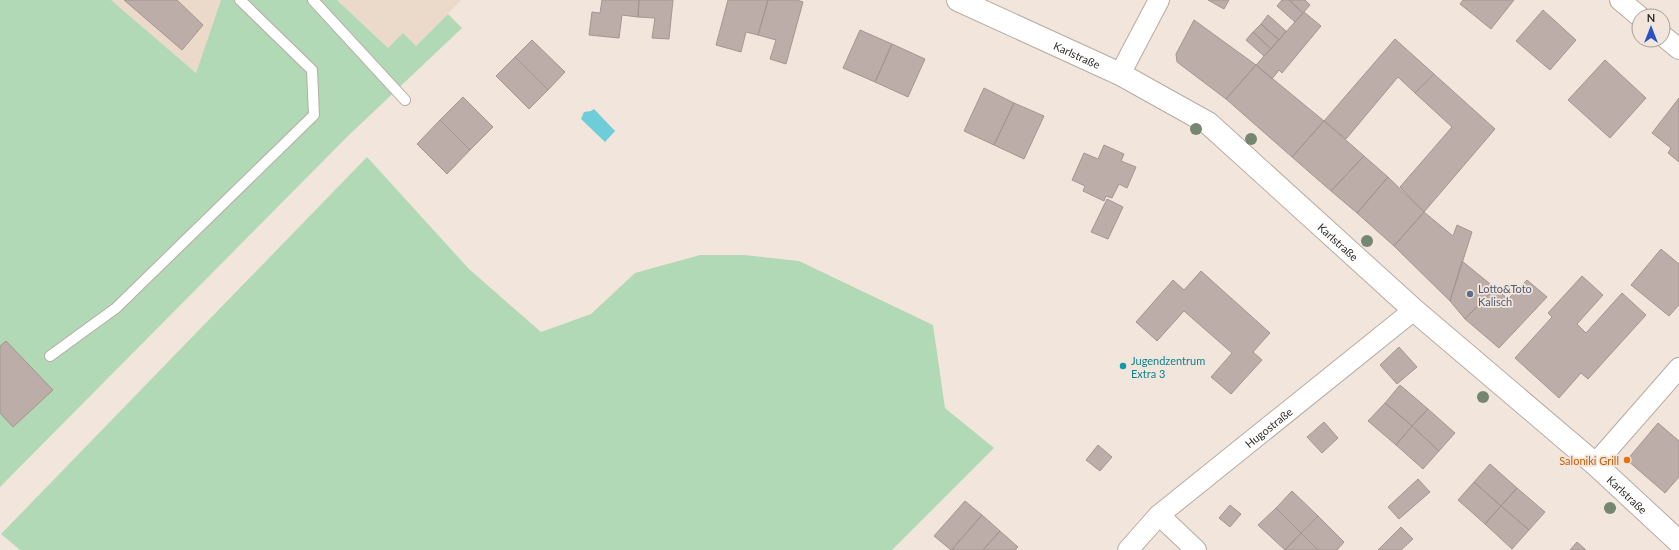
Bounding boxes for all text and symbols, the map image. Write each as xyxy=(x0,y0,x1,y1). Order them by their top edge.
north arrow xyxy=(1631,8,1671,48)
text: N xyxy=(1647,11,1655,24)
street label: Karlstraße xyxy=(1052,38,1103,71)
street label: Karlstraße xyxy=(1316,220,1361,263)
place label: Lotto&Toto Kalisch xyxy=(1478,282,1532,308)
marker: Lotto&Toto Kalisch xyxy=(1465,289,1475,299)
place label: Jugendzentrum Extra 3 xyxy=(1131,354,1205,380)
marker: Jugendzentrum Extra 3 xyxy=(1118,361,1128,371)
street label: Hugostraße xyxy=(1242,404,1295,450)
place label: Saloniki Grill xyxy=(1559,454,1619,467)
marker: Saloniki Grill xyxy=(1622,455,1632,465)
street label: Karlstraße xyxy=(1605,472,1650,516)

